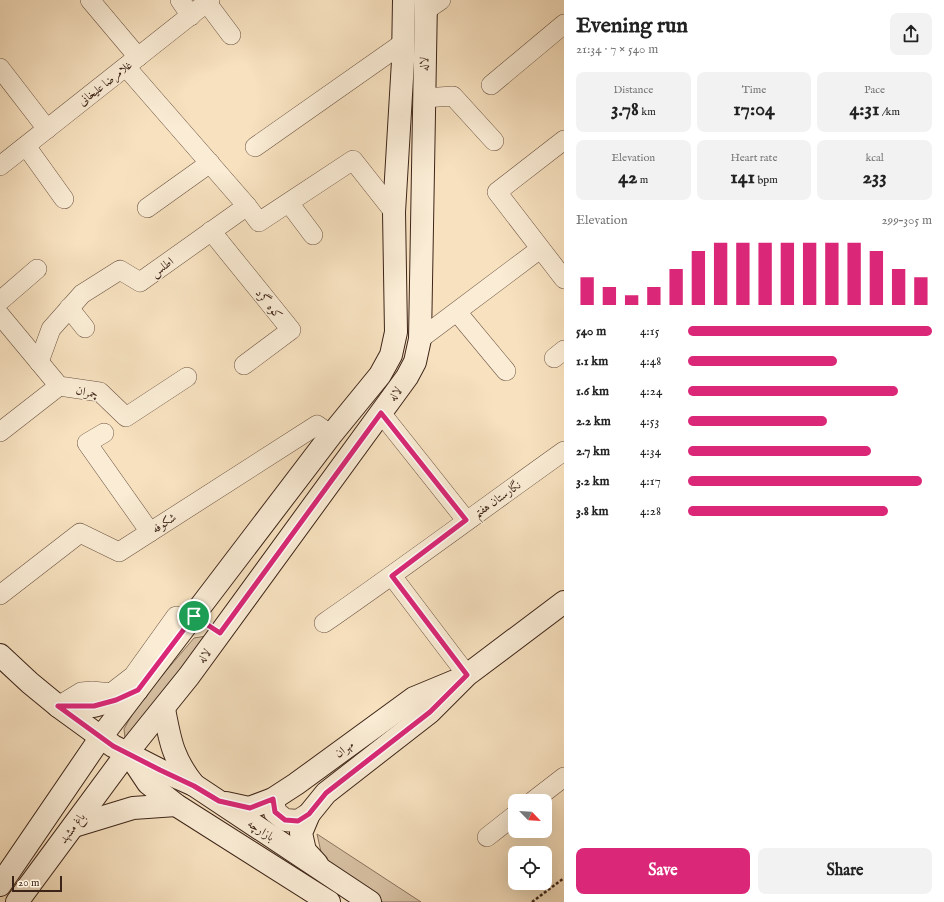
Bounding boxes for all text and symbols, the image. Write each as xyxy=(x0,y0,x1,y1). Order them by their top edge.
text: Evening run xyxy=(576,12,688,40)
button: share xyxy=(890,13,932,55)
text: 21:34 · 7 × 540 m xyxy=(576,41,658,58)
street label: لاله xyxy=(417,56,432,71)
street label: غلامرضا علیخانی xyxy=(75,57,136,110)
text: Distance xyxy=(613,83,653,97)
text: Time xyxy=(742,83,766,97)
text: Pace xyxy=(864,83,885,97)
text: 3.78 xyxy=(611,97,639,122)
text: 17:04 xyxy=(733,97,775,122)
text: 4:31 xyxy=(849,97,879,122)
text: km xyxy=(639,105,656,119)
text: /km xyxy=(879,105,900,119)
text: Elevation xyxy=(612,151,655,165)
text: Heart rate xyxy=(731,151,777,165)
text: kcal xyxy=(865,151,884,165)
text: 42 xyxy=(618,165,637,190)
text: 141 xyxy=(730,165,755,190)
text: 233 xyxy=(862,165,887,190)
text: m xyxy=(637,173,648,187)
text: bpm xyxy=(755,173,778,187)
text: Elevation xyxy=(576,212,628,229)
text: 299–305 m xyxy=(881,212,932,229)
street label: اطلس xyxy=(148,254,178,282)
street label: کوه گرد xyxy=(252,286,286,323)
text: 540 m xyxy=(576,323,606,340)
text: 4:15 xyxy=(640,323,659,340)
text: 1.1 km xyxy=(576,353,608,370)
text: 4:48 xyxy=(640,353,661,370)
street label: چمران xyxy=(74,383,99,402)
text: 1.6 km xyxy=(576,383,609,400)
text: 4:24 xyxy=(640,383,662,400)
street label: لاله xyxy=(385,384,406,404)
text: 2.2 km xyxy=(576,413,611,430)
text: 4:53 xyxy=(640,413,659,430)
text: 2.7 km xyxy=(576,443,610,460)
text: 4:34 xyxy=(640,443,661,460)
text: 3.2 km xyxy=(576,473,610,490)
text: 4:17 xyxy=(640,473,661,490)
street label: نگارستان هفتم xyxy=(470,477,526,524)
text: 3.8 km xyxy=(576,503,609,520)
text: 4:28 xyxy=(640,503,661,520)
street label: شکوفه xyxy=(149,510,179,537)
pin xyxy=(177,599,211,633)
icon: arrive xyxy=(183,605,205,627)
street label: لاله xyxy=(194,646,215,666)
street label: مهران xyxy=(332,737,357,761)
north arrow xyxy=(508,794,552,838)
map controls xyxy=(508,794,552,890)
street label: باغ مشهد xyxy=(56,810,91,848)
street label: بازارچه xyxy=(244,816,277,846)
button: locate xyxy=(508,846,552,890)
button: Save xyxy=(576,848,750,894)
button: Share xyxy=(758,848,932,894)
scale bar xyxy=(12,874,62,893)
text: 20 m xyxy=(18,876,39,890)

